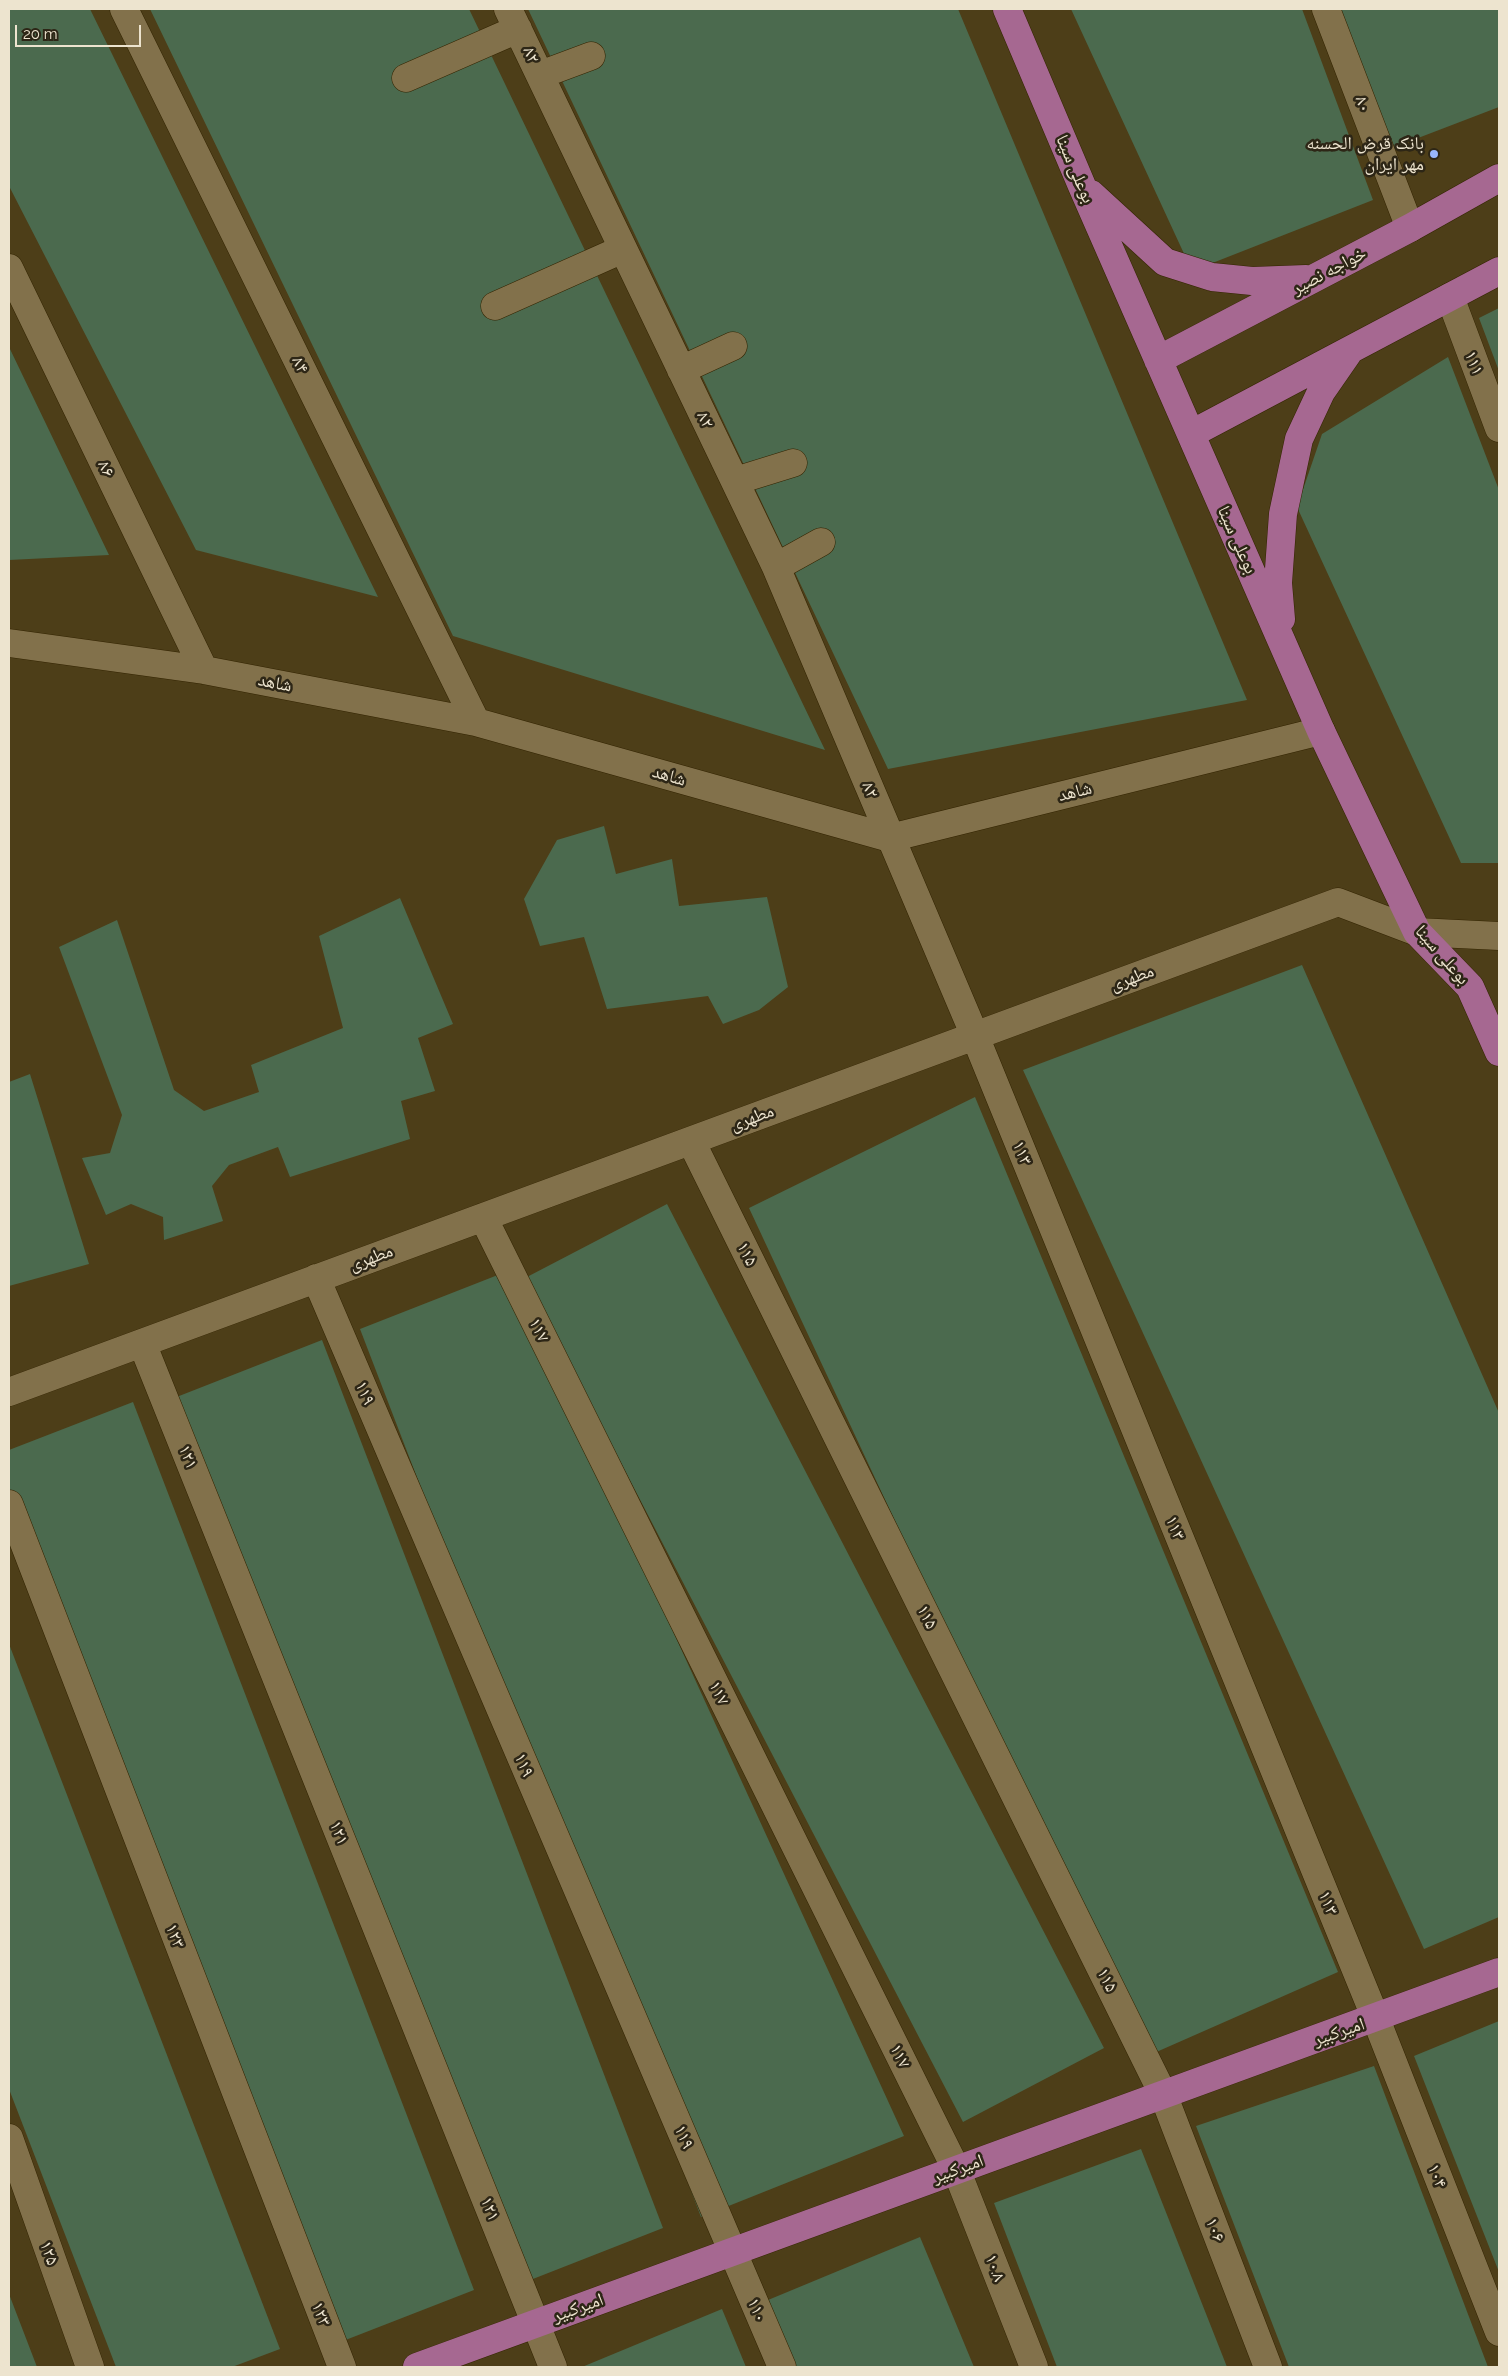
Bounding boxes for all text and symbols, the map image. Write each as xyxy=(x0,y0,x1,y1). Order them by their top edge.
scale bar xyxy=(18,15,144,47)
text: 20 m xyxy=(23,25,58,43)
street label: ۸۲ xyxy=(518,43,544,67)
street label: ۸۰ xyxy=(1350,93,1376,115)
street label: بوعلی سینا xyxy=(1051,132,1099,206)
place label: بانک قرض الحسنه مهر ایران xyxy=(1306,133,1424,176)
marker: بانک قرض الحسنه مهر ایران xyxy=(1428,148,1440,160)
street label: خواجه نصیر xyxy=(1288,242,1370,300)
street label: ۱۱۱ xyxy=(1460,348,1488,378)
street label: ۸۴ xyxy=(287,353,313,377)
street label: ۸۲ xyxy=(692,408,718,432)
street label: ۸۶ xyxy=(93,457,119,481)
street label: بوعلی سینا xyxy=(1212,503,1262,577)
street label: شاهد xyxy=(256,669,294,697)
street label: شاهد xyxy=(650,761,688,791)
street label: شاهد xyxy=(1056,777,1094,807)
street label: ۸۲ xyxy=(857,778,883,802)
street label: بوعلی سینا xyxy=(1410,921,1474,989)
street label: مطهری xyxy=(1107,960,1157,996)
street label: مطهری xyxy=(727,1100,777,1136)
street label: ۱۱۳ xyxy=(1007,1138,1037,1168)
street label: ۱۱۵ xyxy=(732,1238,762,1270)
street label: مطهری xyxy=(346,1240,396,1276)
street label: ۱۱۷ xyxy=(524,1314,554,1346)
street label: ۱۱۹ xyxy=(350,1378,380,1408)
street label: ۱۲۱ xyxy=(173,1442,203,1472)
street label: ۱۱۳ xyxy=(1160,1513,1190,1543)
street label: ۱۱۵ xyxy=(912,1601,942,1633)
street label: ۱۱۷ xyxy=(704,1677,734,1709)
street label: ۱۱۹ xyxy=(509,1750,539,1780)
street label: ۱۲۱ xyxy=(324,1818,354,1848)
street label: ۱۱۳ xyxy=(1313,1888,1343,1918)
street label: ۱۲۳ xyxy=(161,1921,189,1951)
street label: ۱۱۵ xyxy=(1092,1964,1122,1996)
street label: امیرکبیر xyxy=(1311,2013,1367,2051)
street label: ۱۱۷ xyxy=(885,2040,915,2072)
street label: ۱۱۹ xyxy=(669,2122,699,2152)
street label: امیرکبیر xyxy=(930,2150,986,2188)
street label: ۱۰۴ xyxy=(1422,2161,1452,2191)
street label: ۱۲۱ xyxy=(475,2194,505,2224)
street label: ۱۰۶ xyxy=(1201,2215,1229,2245)
street label: ۱۲۵ xyxy=(35,2238,63,2268)
street label: ۱۰.۸ xyxy=(980,2251,1010,2285)
street label: امیرکبیر xyxy=(550,2289,606,2327)
street label: ۱۱۰ xyxy=(742,2295,772,2325)
street label: ۱۲۳ xyxy=(307,2299,335,2329)

